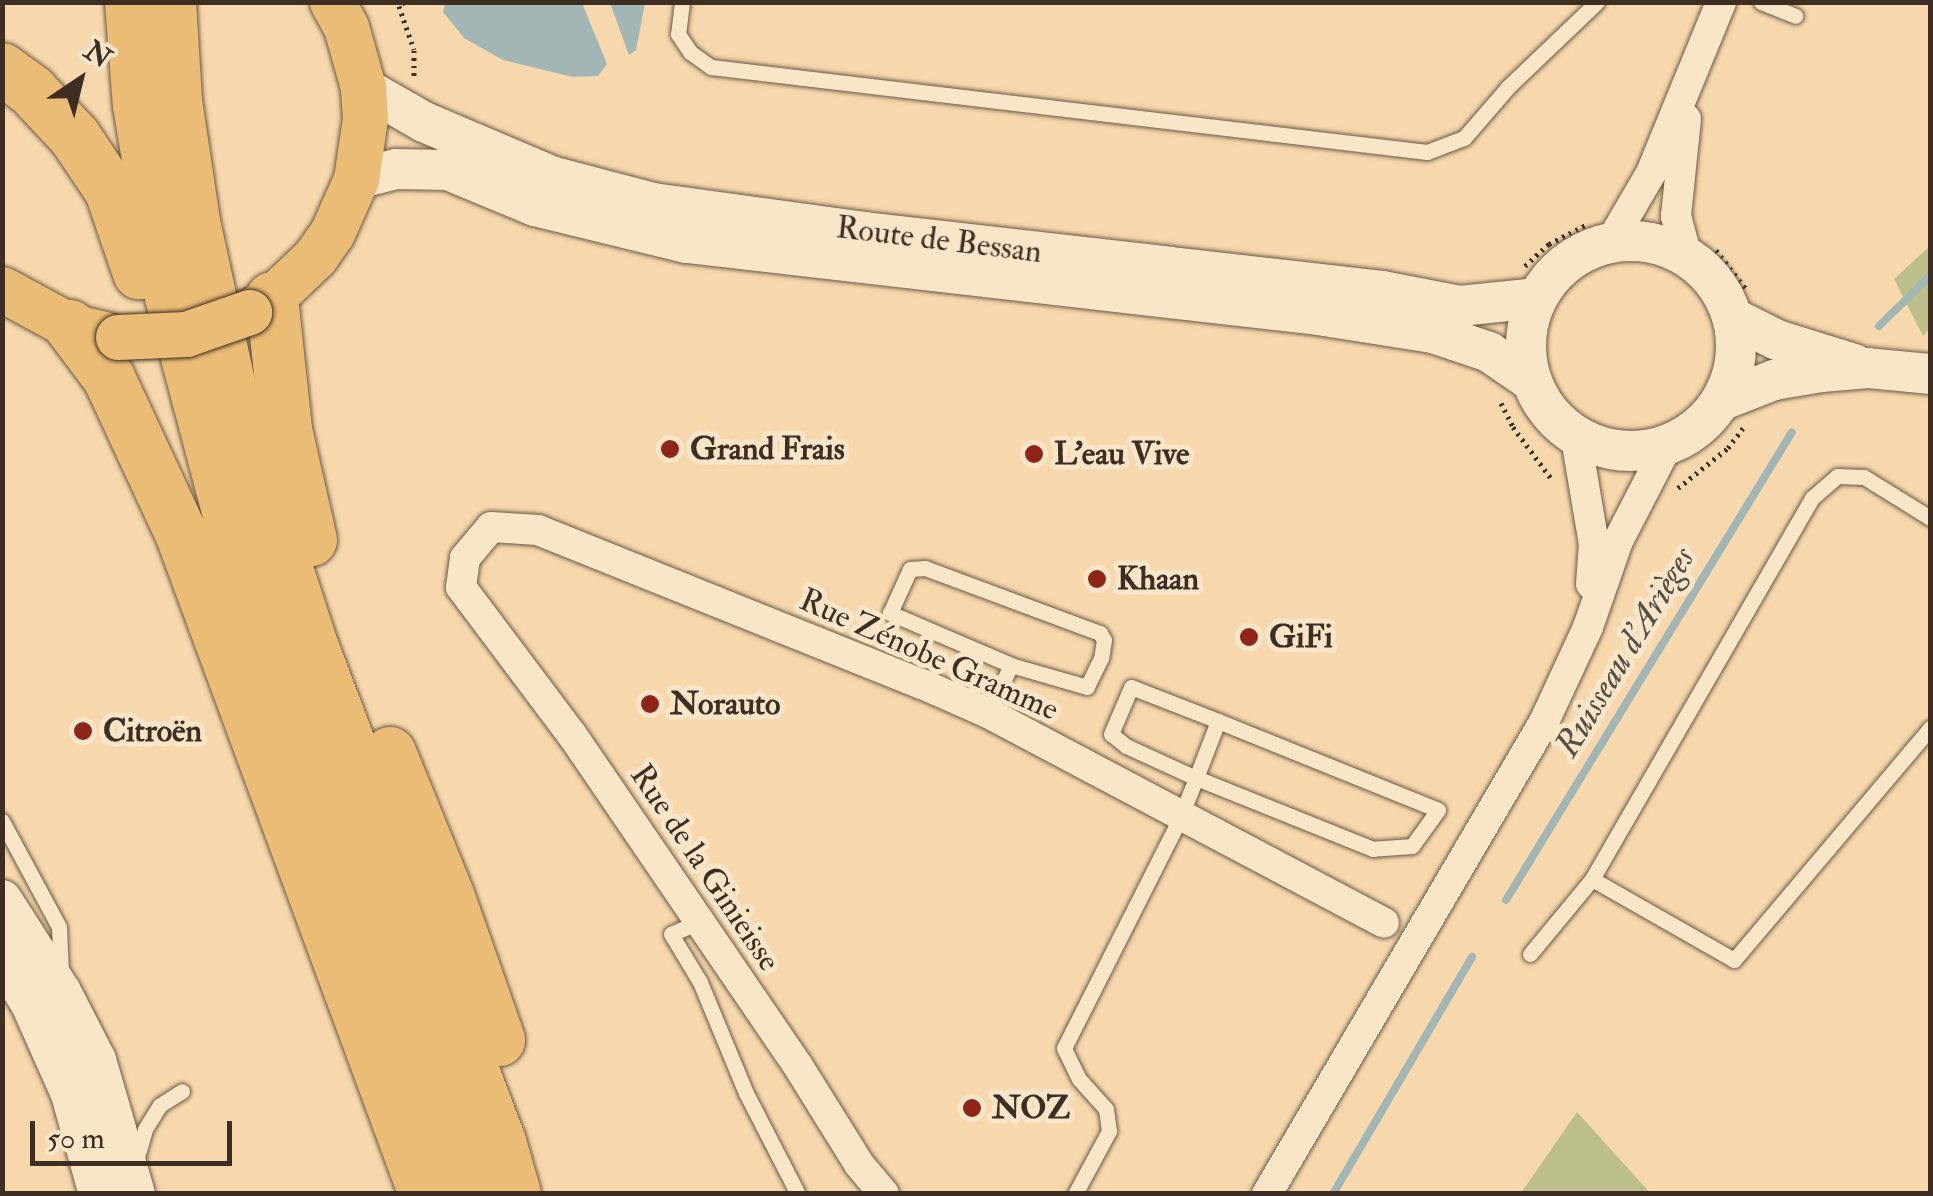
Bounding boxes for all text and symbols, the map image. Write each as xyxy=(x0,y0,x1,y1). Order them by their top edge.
north arrow xyxy=(30,30,130,130)
text: N xyxy=(77,33,118,77)
street label: Route de Bessan xyxy=(834,208,1044,272)
place label: Grand Frais xyxy=(690,430,845,468)
place label: L'eau Vive xyxy=(1054,435,1189,473)
marker: Grand Frais xyxy=(659,438,681,460)
marker: L'eau Vive xyxy=(1023,443,1045,465)
water label: Ruisseau d'Arièges xyxy=(1546,540,1704,764)
place label: Khaan xyxy=(1117,560,1199,598)
marker: Khaan xyxy=(1086,568,1108,590)
street label: Rue Zénobe Gramme xyxy=(794,581,1064,729)
place label: GiFi xyxy=(1269,618,1333,656)
marker: GiFi xyxy=(1238,626,1260,648)
place label: Norauto xyxy=(670,685,781,723)
marker: Norauto xyxy=(639,693,661,715)
place label: Citroën xyxy=(103,712,202,750)
marker: Citroën xyxy=(72,720,94,742)
street label: Rue de la Ginieisse xyxy=(622,757,788,979)
place label: NOZ xyxy=(992,1089,1070,1127)
marker: NOZ xyxy=(961,1097,983,1119)
scale bar xyxy=(35,1101,238,1163)
text: 50 m xyxy=(47,1120,105,1157)

